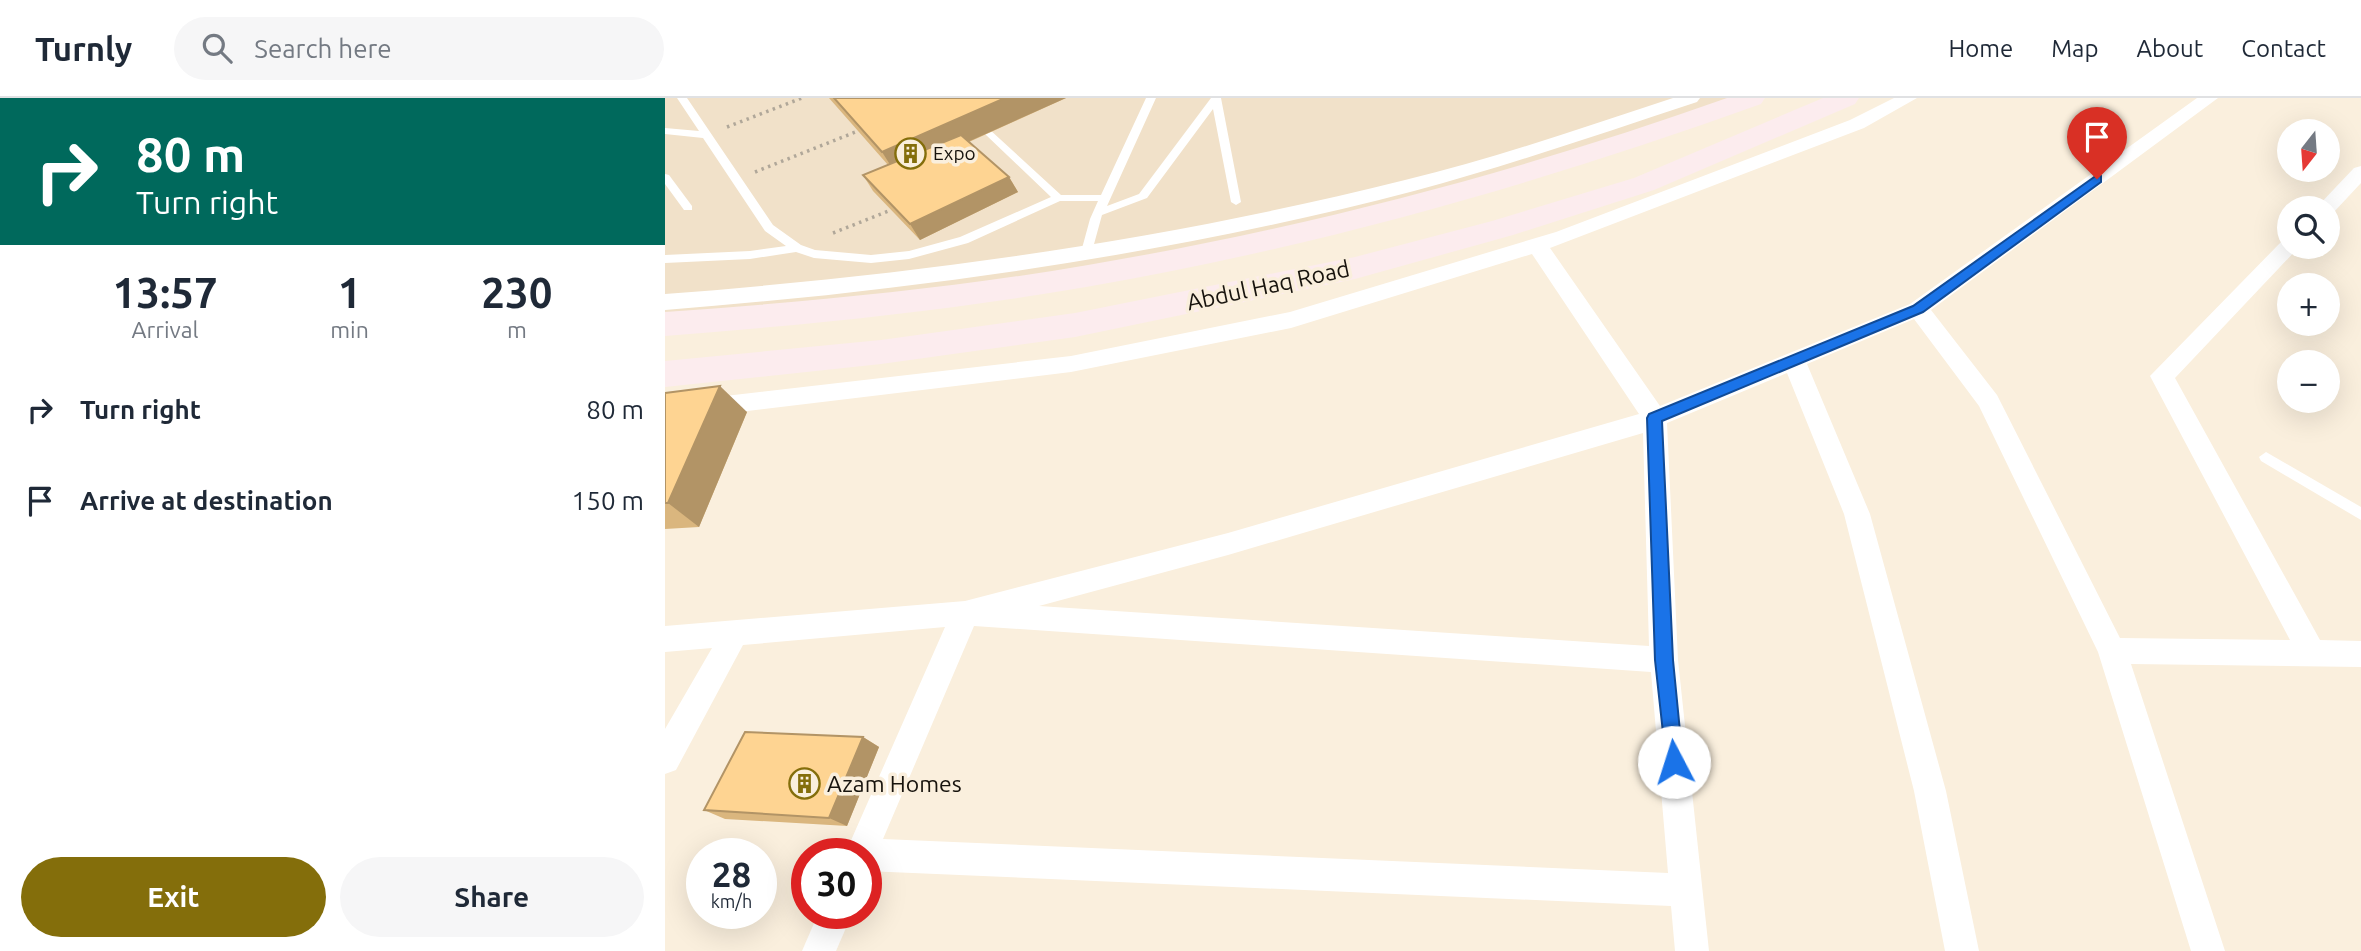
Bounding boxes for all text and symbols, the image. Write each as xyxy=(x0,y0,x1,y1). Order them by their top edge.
search box xyxy=(174,17,664,80)
icon: search xyxy=(198,29,236,67)
text: Turnly xyxy=(35,30,132,67)
text: Search here xyxy=(254,34,392,63)
text: Home xyxy=(1948,35,2013,62)
text: Map xyxy=(2051,35,2098,62)
text: About xyxy=(2136,35,2203,62)
text: Contact xyxy=(2241,35,2326,62)
pin xyxy=(2067,107,2127,179)
icon: arrive xyxy=(2078,118,2116,156)
north arrow xyxy=(2277,119,2340,182)
map controls xyxy=(2277,119,2340,413)
icon: right xyxy=(21,126,112,217)
text: 80 m xyxy=(136,126,245,181)
building icon: Expo xyxy=(893,136,927,170)
place label: Expo xyxy=(933,142,976,164)
text: Turn right xyxy=(136,184,278,220)
button: search xyxy=(2277,196,2340,259)
street label: Abdul Haq Road xyxy=(1184,256,1352,314)
text: 13:57 xyxy=(113,269,218,316)
text: 1 xyxy=(338,269,361,316)
text: 230 xyxy=(481,269,552,316)
button: + xyxy=(2277,273,2340,336)
text: Arrival xyxy=(132,317,199,342)
text: min xyxy=(330,317,369,342)
text: m xyxy=(507,317,527,342)
button: − xyxy=(2277,350,2340,413)
icon: right xyxy=(21,391,59,429)
text: Turn right xyxy=(80,395,201,424)
text: 80 m xyxy=(586,395,644,424)
icon: arrive xyxy=(21,482,59,520)
text: Arrive at destination xyxy=(80,486,333,515)
text: 150 m xyxy=(572,486,644,515)
position arrow xyxy=(1637,725,1711,799)
building icon: Azam Homes xyxy=(787,766,821,800)
place label: Azam Homes xyxy=(827,771,962,796)
speed limit sign: 30 xyxy=(791,838,882,929)
text: 28 xyxy=(712,854,751,894)
button: Exit xyxy=(21,857,326,937)
button: Share xyxy=(340,857,644,937)
text: km/h xyxy=(711,891,752,911)

